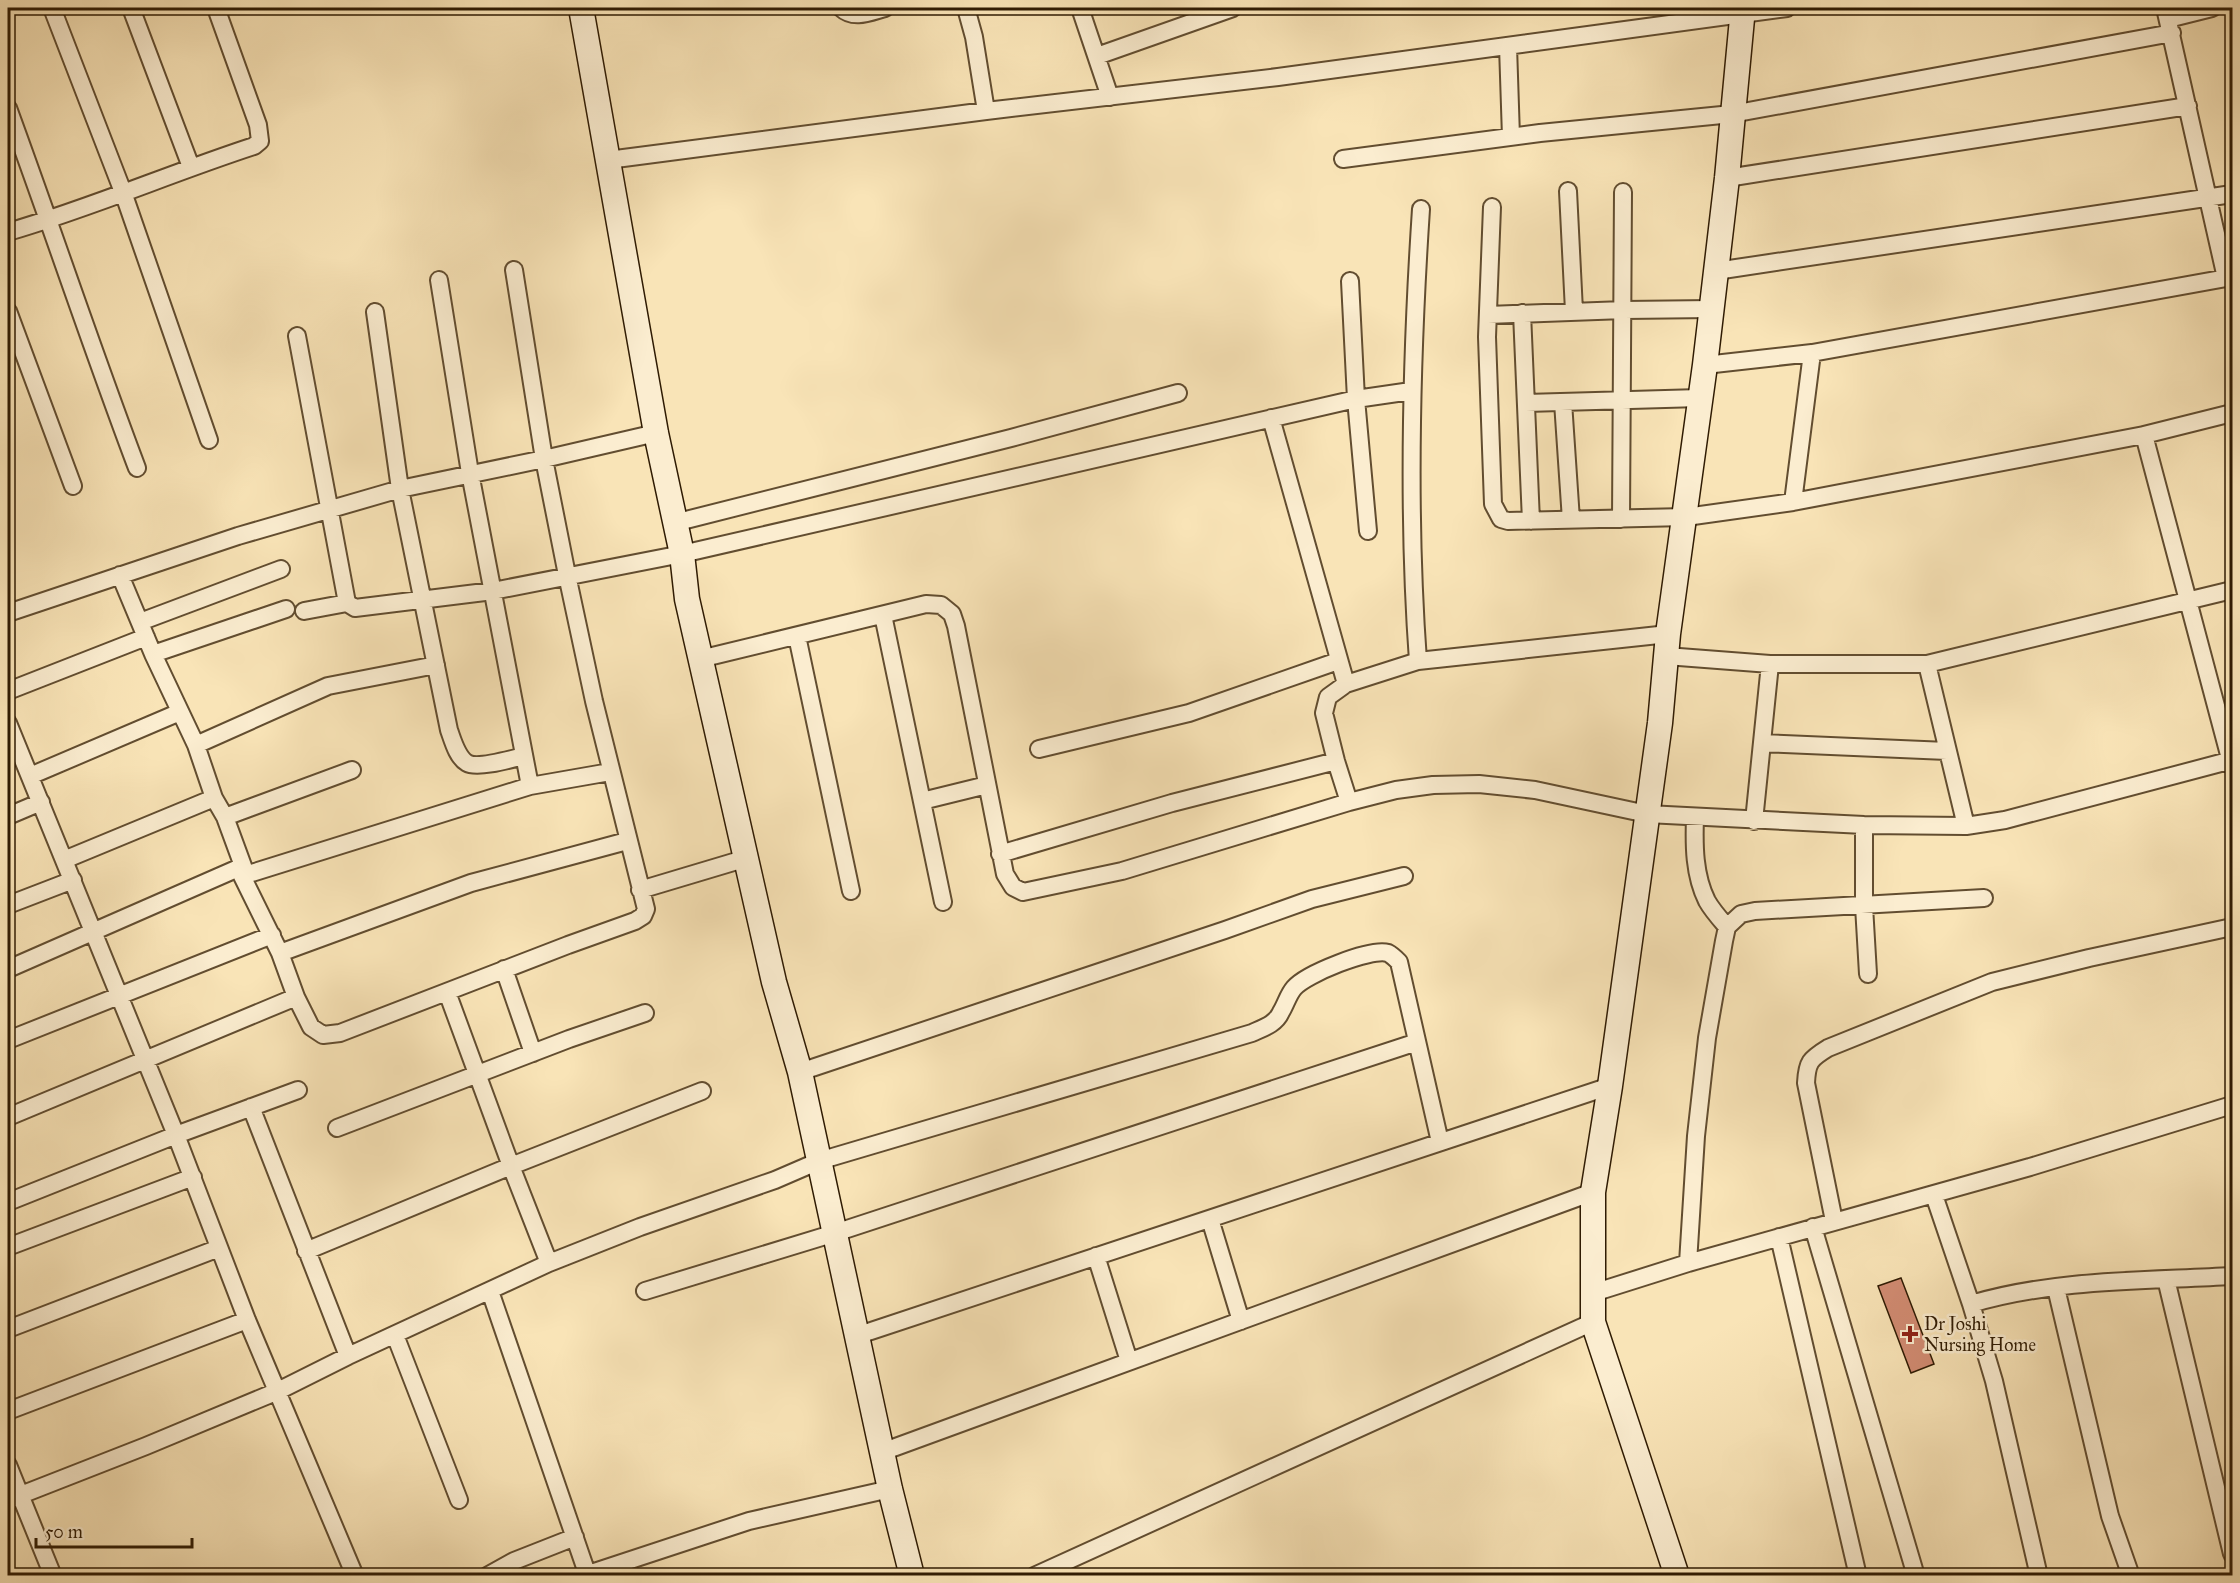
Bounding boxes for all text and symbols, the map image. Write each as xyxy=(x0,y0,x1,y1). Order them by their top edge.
place label: Dr Joshi Nursing Home xyxy=(1924,1313,2036,1357)
marker: Dr Joshi Nursing Home xyxy=(1901,1325,1919,1343)
scale bar xyxy=(36,1511,192,1549)
text: 50 m xyxy=(45,1521,83,1543)

